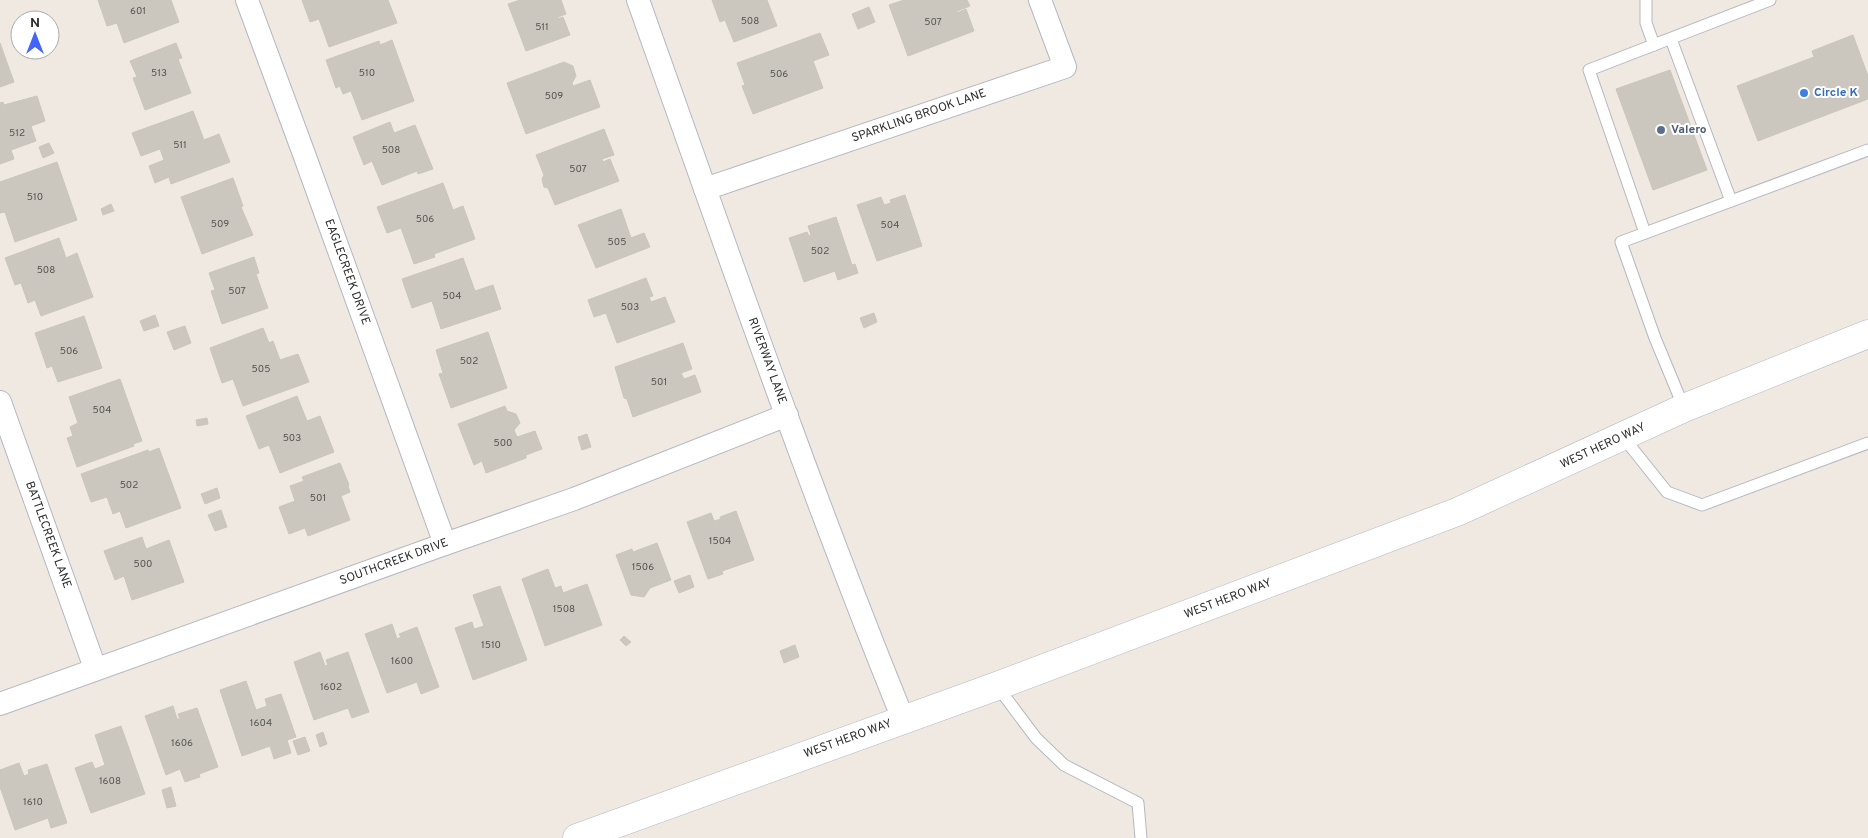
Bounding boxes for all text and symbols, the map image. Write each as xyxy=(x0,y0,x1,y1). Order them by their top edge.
house number: 601 xyxy=(130,5,146,18)
north arrow xyxy=(10,10,60,60)
text: N xyxy=(30,15,40,32)
house number: 508 xyxy=(741,15,759,28)
house number: 507 xyxy=(924,16,942,29)
house number: 511 xyxy=(535,21,549,34)
house number: 513 xyxy=(151,67,167,80)
house number: 510 xyxy=(359,67,375,80)
house number: 506 xyxy=(770,68,788,81)
street label: SPARKLING BROOK LANE xyxy=(850,85,988,147)
place label: Circle K xyxy=(1814,85,1858,101)
marker: Circle K xyxy=(1798,87,1810,99)
house number: 509 xyxy=(545,90,563,103)
place label: Valero xyxy=(1671,122,1707,138)
marker: Valero xyxy=(1655,124,1667,136)
house number: 512 xyxy=(9,127,25,140)
house number: 511 xyxy=(173,139,187,152)
house number: 508 xyxy=(382,144,400,157)
house number: 507 xyxy=(569,163,587,176)
house number: 510 xyxy=(27,191,43,204)
house number: 506 xyxy=(416,213,434,226)
street label: EAGLECREEK DRIVE xyxy=(320,217,374,327)
house number: 509 xyxy=(211,218,229,231)
house number: 504 xyxy=(881,219,899,232)
house number: 505 xyxy=(608,236,626,249)
house number: 502 xyxy=(811,245,829,258)
house number: 508 xyxy=(37,264,55,277)
house number: 507 xyxy=(228,285,246,298)
house number: 504 xyxy=(443,290,461,303)
house number: 503 xyxy=(621,301,639,314)
street label: RIVERWAY LANE xyxy=(744,316,790,406)
house number: 506 xyxy=(60,345,78,358)
house number: 502 xyxy=(460,355,478,368)
house number: 505 xyxy=(252,363,270,376)
house number: 501 xyxy=(651,376,667,389)
house number: 504 xyxy=(93,404,111,417)
street label: WEST HERO WAY xyxy=(1558,419,1649,473)
house number: 503 xyxy=(283,432,301,445)
house number: 500 xyxy=(494,437,512,450)
street label: BATTLECREEK LANE xyxy=(21,479,75,591)
house number: 502 xyxy=(120,479,138,492)
house number: 501 xyxy=(310,492,326,505)
street label: SOUTHCREEK DRIVE xyxy=(338,535,450,589)
house number: 1504 xyxy=(709,535,731,548)
house number: 500 xyxy=(134,558,152,571)
house number: 1506 xyxy=(632,561,654,574)
street label: WEST HERO WAY xyxy=(1182,575,1274,623)
house number: 1508 xyxy=(553,603,575,616)
house number: 1510 xyxy=(481,639,501,652)
house number: 1600 xyxy=(391,655,413,668)
house number: 1602 xyxy=(320,681,342,694)
street label: WEST HERO WAY xyxy=(802,716,894,762)
house number: 1604 xyxy=(250,717,272,730)
house number: 1606 xyxy=(171,737,193,750)
house number: 1608 xyxy=(99,775,121,788)
house number: 1610 xyxy=(23,796,43,809)

